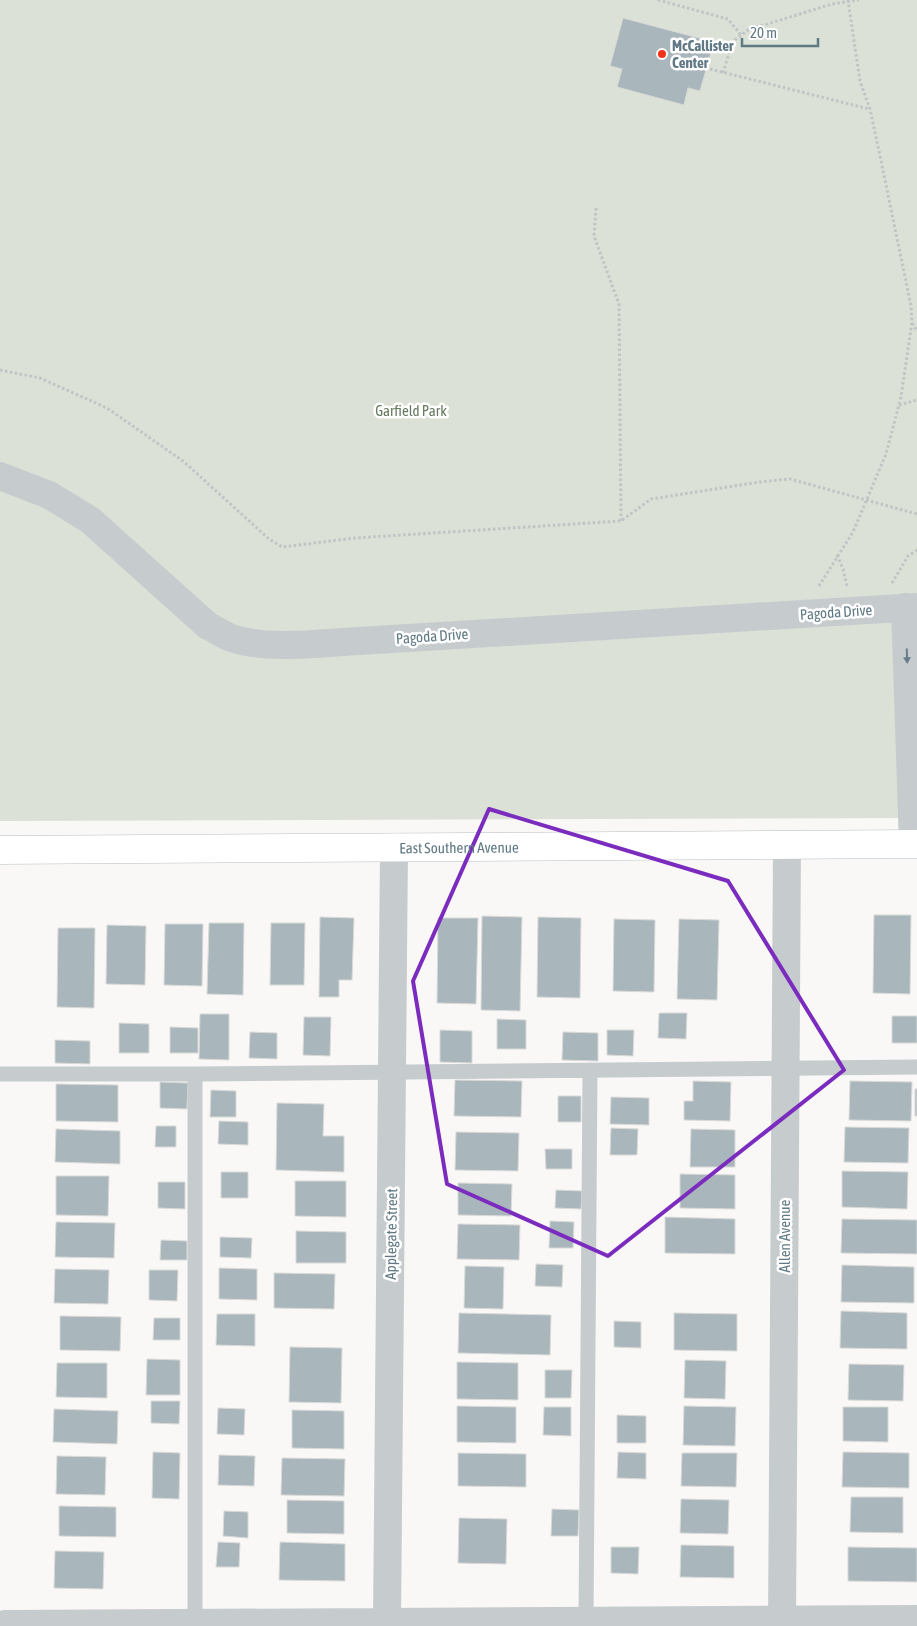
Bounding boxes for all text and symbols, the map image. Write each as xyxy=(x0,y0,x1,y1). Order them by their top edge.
scale bar xyxy=(742,15,818,47)
text: 20 m xyxy=(750,24,777,41)
place label: McCallister Center xyxy=(672,37,734,71)
marker: McCallister Center xyxy=(656,48,668,60)
park label: Garfield Park xyxy=(375,402,447,419)
street label: Pagoda Drive xyxy=(799,601,873,623)
street label: Pagoda Drive xyxy=(395,625,469,647)
one-way arrow xyxy=(903,648,911,664)
street label: East Southern Avenue xyxy=(399,838,519,856)
street label: Applegate Street xyxy=(382,1188,400,1280)
street label: Allen Avenue xyxy=(776,1199,793,1272)

